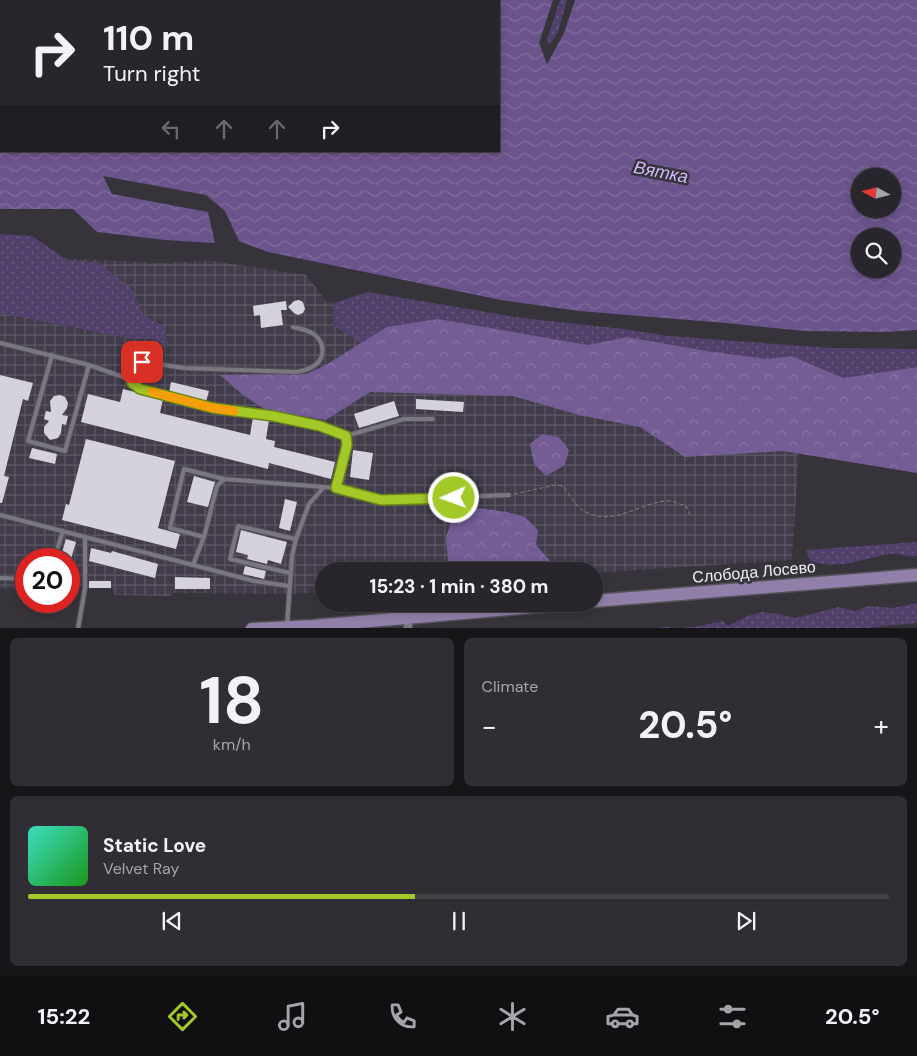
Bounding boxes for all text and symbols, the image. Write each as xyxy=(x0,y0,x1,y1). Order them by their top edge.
text: 110 m xyxy=(103,15,194,61)
icon: right xyxy=(20,20,85,85)
text: Turn right xyxy=(103,59,200,88)
icon: left xyxy=(157,115,185,143)
icon: ahead xyxy=(210,115,238,143)
icon: ahead xyxy=(263,115,291,143)
icon: right xyxy=(316,115,344,143)
water label: Вятка xyxy=(632,155,690,189)
north arrow xyxy=(851,168,901,218)
map controls xyxy=(851,168,901,278)
button: search xyxy=(851,228,901,278)
pin xyxy=(121,341,163,383)
icon: arrive xyxy=(128,348,156,376)
position arrow xyxy=(427,471,479,523)
speed limit sign: 20 xyxy=(15,548,80,613)
street label: Слобода Лосево xyxy=(691,556,817,588)
text: 15:23 · 1 min · 380 m xyxy=(370,574,548,599)
text: 18 xyxy=(199,659,264,743)
text: Climate xyxy=(482,676,538,697)
text: 20.5° xyxy=(638,700,732,750)
text: − xyxy=(482,708,497,745)
text: + xyxy=(874,708,889,745)
text: km/h xyxy=(213,734,251,755)
text: Static Love xyxy=(103,833,206,858)
text: Velvet Ray xyxy=(103,858,179,879)
icon: previous xyxy=(158,907,186,935)
icon: pause xyxy=(445,907,473,935)
icon: next xyxy=(732,907,760,935)
icon: directions xyxy=(165,999,200,1034)
icon: music xyxy=(275,999,310,1034)
icon: phone xyxy=(385,999,420,1034)
icon: climate xyxy=(495,999,530,1034)
icon: car xyxy=(605,999,640,1034)
icon: filters xyxy=(715,999,750,1034)
text: 15:22 xyxy=(37,1002,90,1031)
text: 20.5° xyxy=(825,1002,879,1031)

